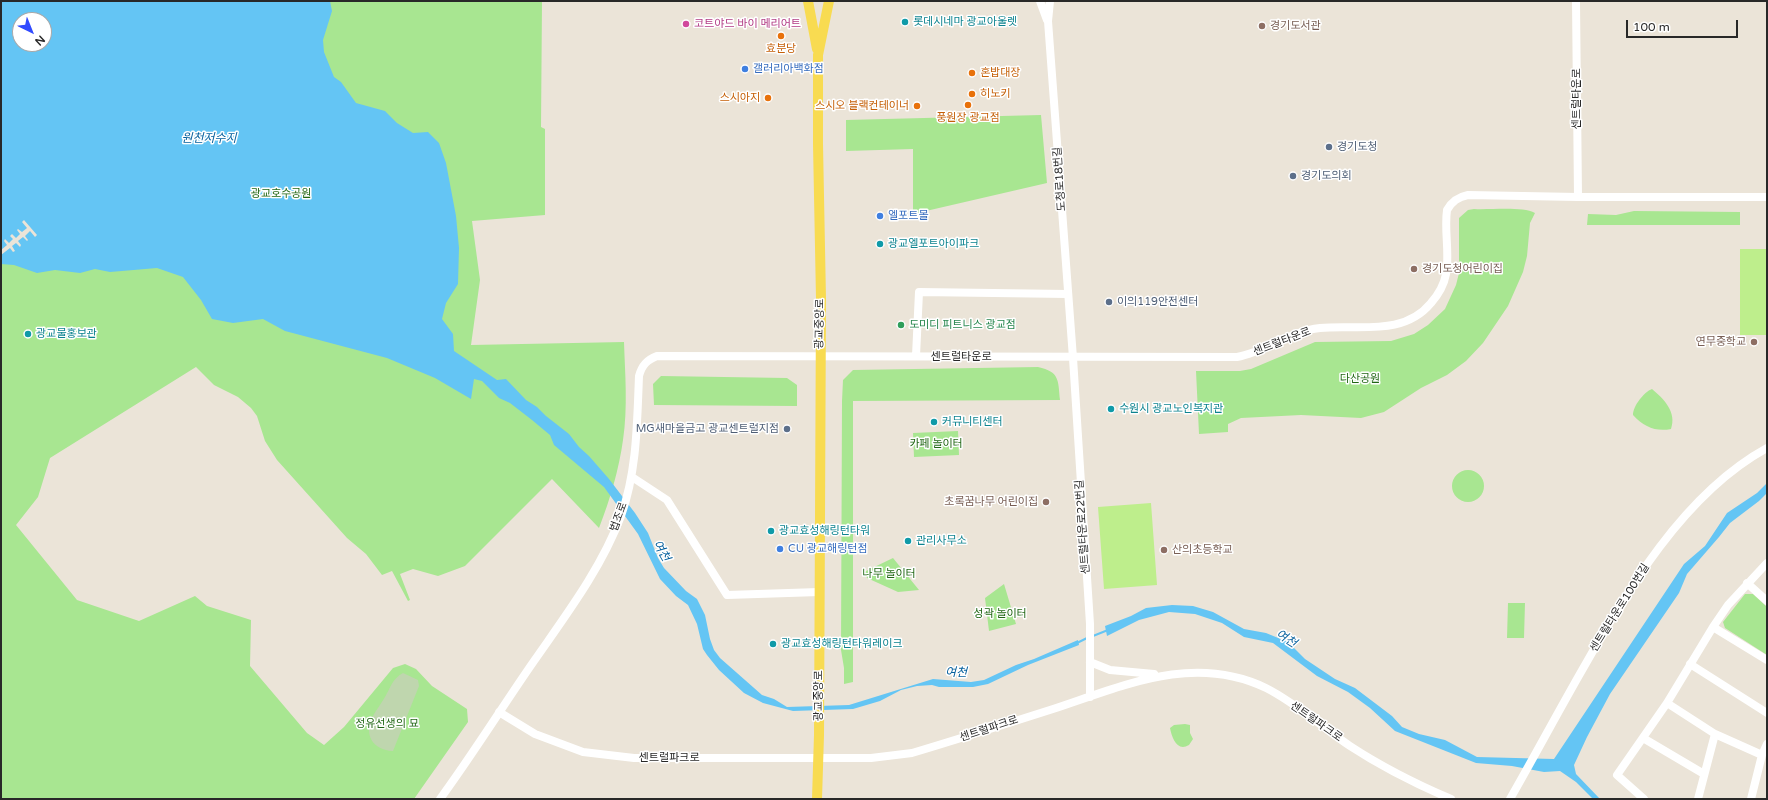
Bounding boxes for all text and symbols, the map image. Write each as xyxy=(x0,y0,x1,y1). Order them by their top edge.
north arrow xyxy=(12,12,52,52)
scale bar xyxy=(1628,12,1740,38)
place label: 롯데시네마 광교아울렛 xyxy=(913,15,1017,29)
place label: 코트야드 바이 메리어트 xyxy=(694,17,801,31)
marker: 롯데시네마 광교아울렛 xyxy=(900,17,910,27)
marker: 코트야드 바이 메리어트 xyxy=(681,19,691,29)
place label: 경기도서관 xyxy=(1270,19,1321,33)
text: 100 m xyxy=(1633,20,1670,34)
marker: 경기도서관 xyxy=(1257,21,1267,31)
marker: 효분당 xyxy=(776,31,786,41)
text: N xyxy=(32,33,48,48)
place label: 효분당 xyxy=(766,42,796,56)
place label: 갤러리아백화점 xyxy=(753,62,824,76)
marker: 갤러리아백화점 xyxy=(740,64,750,74)
place label: 혼밥대장 xyxy=(980,66,1020,80)
marker: 혼밥대장 xyxy=(967,68,977,78)
street label: 센트럴타운로 xyxy=(1570,69,1584,129)
place label: 히노키 xyxy=(980,87,1010,101)
marker: 히노키 xyxy=(967,89,977,99)
place label: 스시아지 xyxy=(720,91,760,105)
marker: 스시아지 xyxy=(763,93,773,103)
place label: 스시오 블랙컨테이너 xyxy=(815,99,909,113)
marker: 풍원장 광교점 xyxy=(963,100,973,110)
marker: 스시오 블랙컨테이너 xyxy=(912,101,922,111)
place label: 풍원장 광교점 xyxy=(936,111,1000,125)
water label: 원천저수지 xyxy=(181,132,237,146)
place label: 경기도청 xyxy=(1337,140,1377,154)
marker: 경기도청 xyxy=(1324,142,1334,152)
street label: 도청로18번길 xyxy=(1051,146,1069,212)
place label: 경기도의회 xyxy=(1301,169,1352,183)
marker: 경기도의회 xyxy=(1288,171,1298,181)
park label: 광교호수공원 xyxy=(251,187,311,201)
place label: 엘포트몰 xyxy=(888,209,928,223)
marker: 엘포트몰 xyxy=(875,211,885,221)
place label: 광교엘포트아이파크 xyxy=(888,237,979,251)
marker: 광교엘포트아이파크 xyxy=(875,239,885,249)
place label: 경기도청어린이집 xyxy=(1422,262,1503,276)
marker: 경기도청어린이집 xyxy=(1409,264,1419,274)
place label: 이의119안전센터 xyxy=(1117,295,1198,309)
marker: 이의119안전센터 xyxy=(1104,297,1114,307)
street label: 광교중앙로 xyxy=(813,299,827,349)
place label: 도미디 피트니스 광교점 xyxy=(909,318,1016,332)
marker: 도미디 피트니스 광교점 xyxy=(896,320,906,330)
street label: 센트럴타운로 xyxy=(1251,325,1313,359)
place label: 광교물홍보관 xyxy=(36,327,97,341)
marker: 광교물홍보관 xyxy=(23,329,33,339)
place label: 연무중학교 xyxy=(1695,335,1746,349)
marker: 연무중학교 xyxy=(1749,337,1759,347)
street label: 센트럴타운로 xyxy=(931,350,991,364)
park label: 다산공원 xyxy=(1340,372,1380,386)
place label: 수원시 광교노인복지관 xyxy=(1119,402,1223,416)
marker: 수원시 광교노인복지관 xyxy=(1106,404,1116,414)
place label: 커뮤니티센터 xyxy=(942,415,1003,429)
marker: 커뮤니티센터 xyxy=(929,417,939,427)
place label: MG새마을금고 광교센트럴지점 xyxy=(636,422,779,436)
marker: MG새마을금고 광교센트럴지점 xyxy=(782,424,792,434)
park label: 카페 놀이터 xyxy=(909,437,963,451)
street label: 센트럴타운로22번길 xyxy=(1073,479,1093,575)
place label: 초록꿈나무 어린이집 xyxy=(944,495,1038,509)
marker: 초록꿈나무 어린이집 xyxy=(1041,497,1051,507)
street label: 법조로 xyxy=(608,500,630,534)
place label: 광교효성해링턴타워 xyxy=(779,524,870,538)
marker: 광교효성해링턴타워 xyxy=(766,526,776,536)
place label: 관리사무소 xyxy=(916,534,967,548)
marker: 관리사무소 xyxy=(903,536,913,546)
water label: 여천 xyxy=(649,538,673,564)
place label: CU 광교해링턴점 xyxy=(788,542,868,556)
place label: 산의초등학교 xyxy=(1172,543,1233,557)
marker: CU 광교해링턴점 xyxy=(775,544,785,554)
marker: 산의초등학교 xyxy=(1159,545,1169,555)
street label: 센트럴타운로100번길 xyxy=(1587,561,1653,655)
park label: 나무 놀이터 xyxy=(862,567,916,581)
park label: 성곽 놀이터 xyxy=(973,607,1027,621)
water label: 여천 xyxy=(1273,627,1299,651)
place label: 광교효성해링턴타워레이크 xyxy=(781,637,902,651)
marker: 광교효성해링턴타워레이크 xyxy=(768,639,778,649)
water label: 여천 xyxy=(945,666,967,680)
street label: 광교중앙로 xyxy=(812,671,826,721)
street label: 센트럴파크로 xyxy=(1287,699,1345,745)
street label: 센트럴파크로 xyxy=(958,713,1020,745)
park label: 정유선생의 묘 xyxy=(355,717,419,731)
street label: 센트럴파크로 xyxy=(639,751,699,765)

